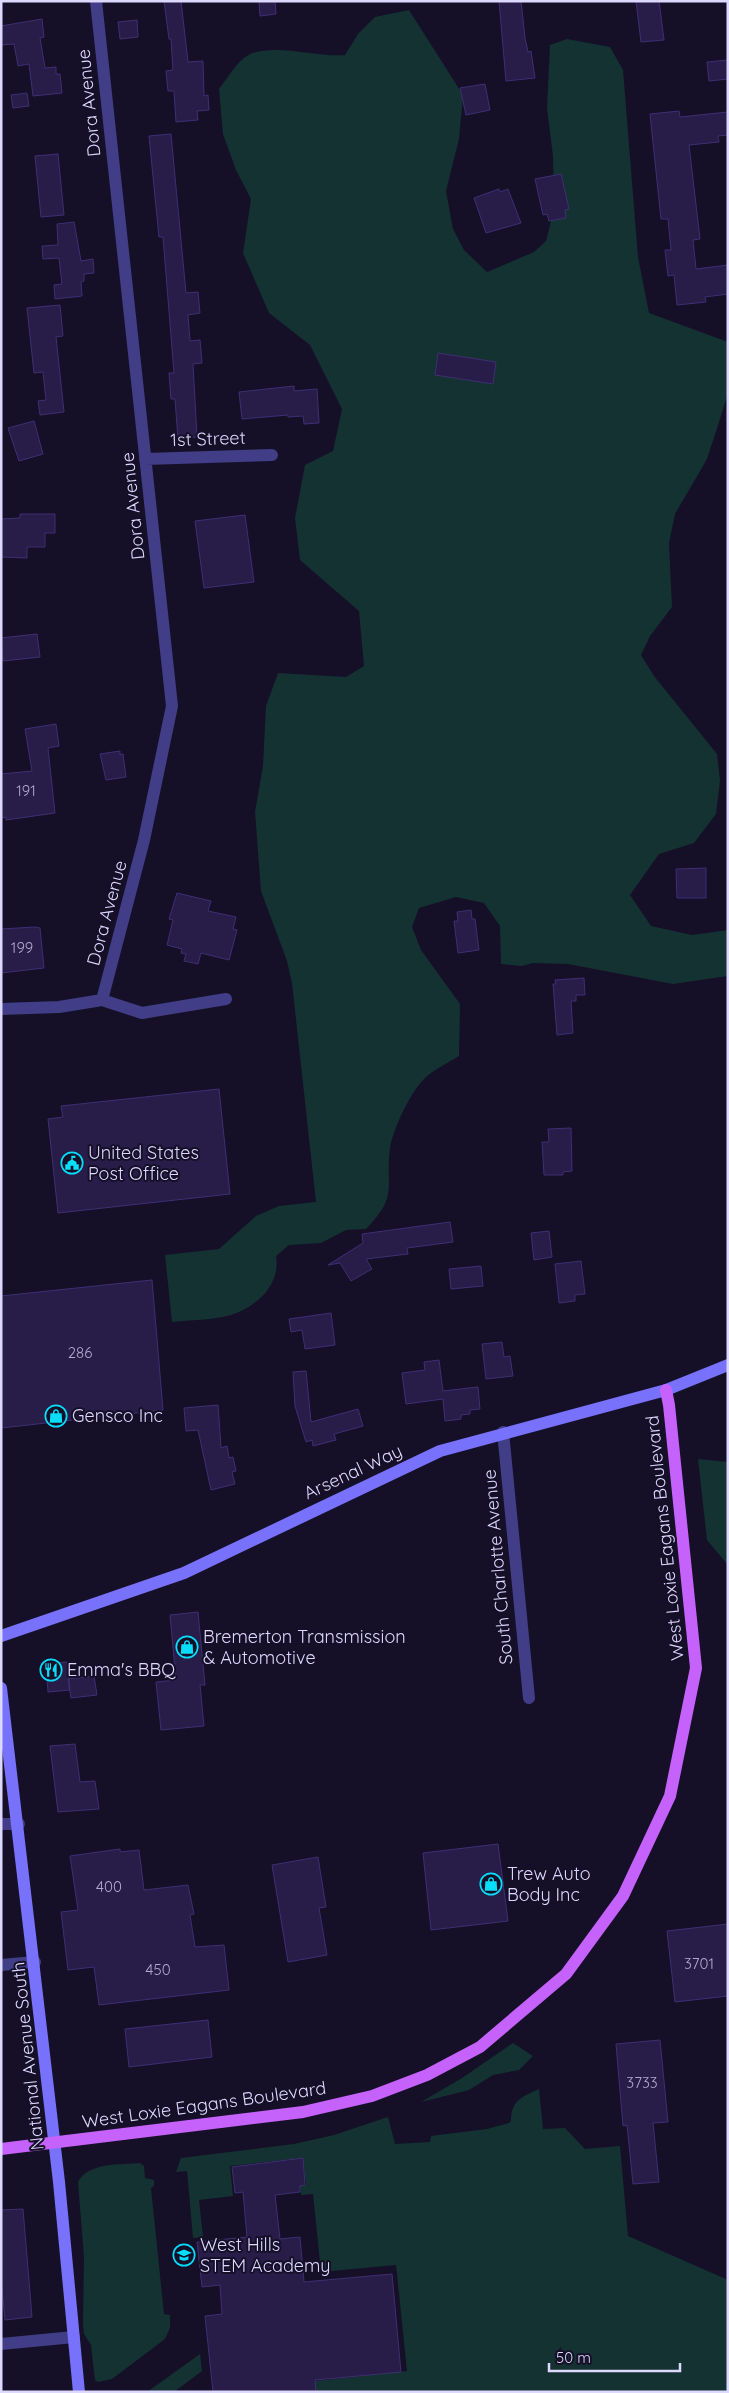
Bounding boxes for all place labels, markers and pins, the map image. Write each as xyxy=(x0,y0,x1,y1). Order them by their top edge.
place label: United States Post Office xyxy=(88,1141,199,1185)
public building icon: United States Post Office xyxy=(60,1151,84,1175)
shop icon: Gensco Inc xyxy=(44,1404,68,1428)
place label: Gensco Inc xyxy=(72,1404,163,1427)
place label: Bremerton Transmission & Automotive xyxy=(203,1625,406,1669)
shop icon: Bremerton Transmission & Automotive xyxy=(175,1635,199,1659)
restaurant icon: Emma's BBQ xyxy=(39,1658,63,1682)
place label: Emma's BBQ xyxy=(67,1658,176,1681)
place label: Trew Auto Body Inc xyxy=(507,1862,591,1906)
shop icon: Trew Auto Body Inc xyxy=(479,1872,503,1896)
place label: West Hills STEM Academy xyxy=(200,2233,331,2277)
school or university icon: West Hills STEM Academy xyxy=(172,2243,196,2267)

